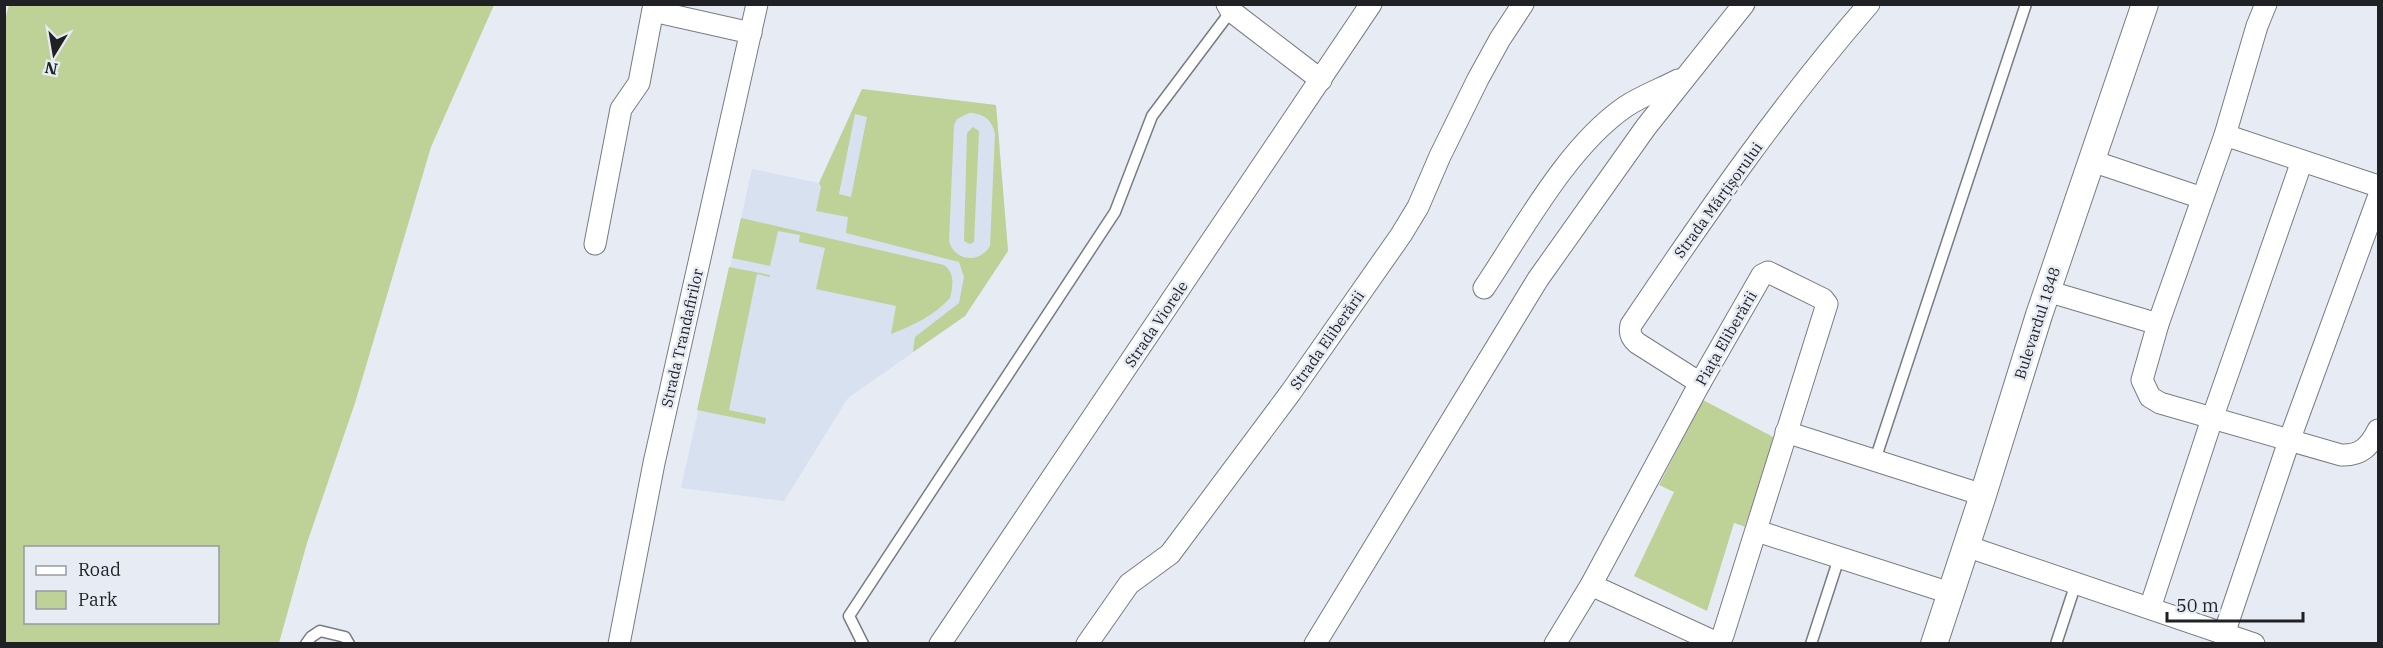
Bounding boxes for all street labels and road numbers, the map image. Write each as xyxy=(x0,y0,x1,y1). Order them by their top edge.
street label: Strada Mărțișorului xyxy=(1670,138,1767,262)
street label: Bulevardul 1848 xyxy=(2010,265,2064,381)
street label: Strada Trandafirilor xyxy=(657,267,707,409)
street label: Strada Viorele xyxy=(1120,277,1192,371)
street label: Strada Eliberării xyxy=(1286,287,1368,393)
street label: Piața Eliberării xyxy=(1691,287,1761,389)

